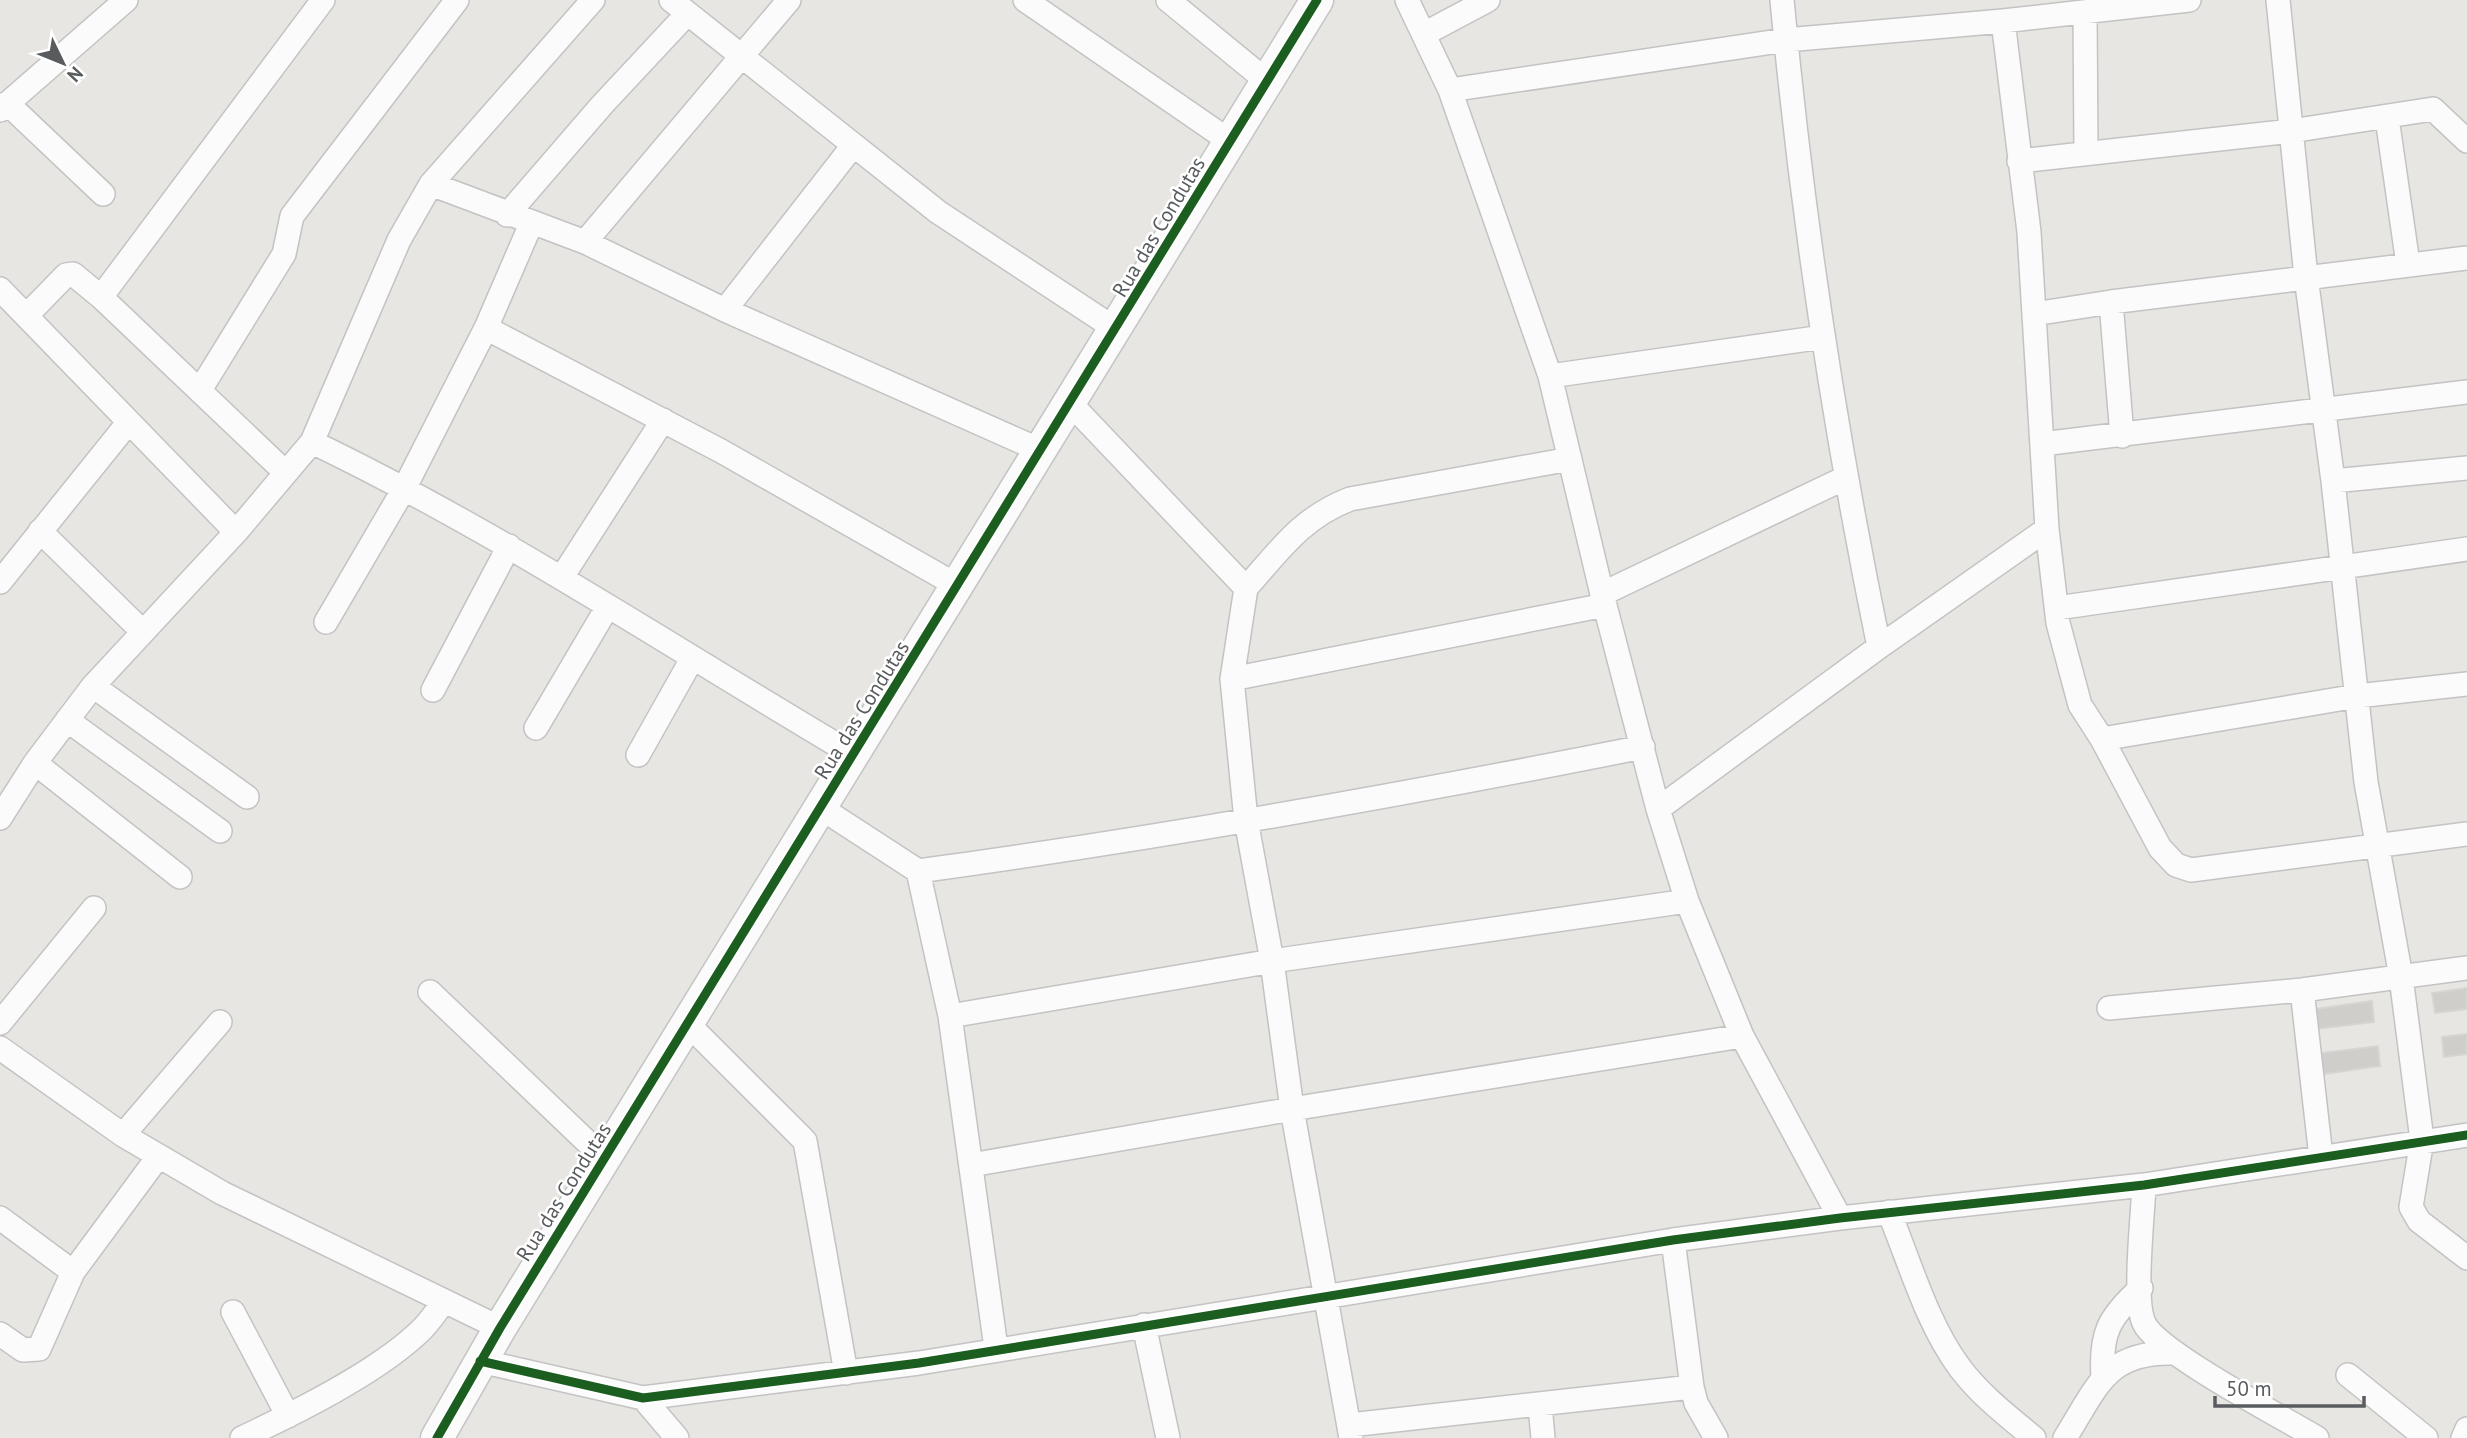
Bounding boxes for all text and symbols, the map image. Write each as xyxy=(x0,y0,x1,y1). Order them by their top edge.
north arrow xyxy=(28,28,98,98)
text: N xyxy=(62,62,88,87)
street label: Rua das Condutas xyxy=(1106,152,1211,302)
street label: Rua das Condutas xyxy=(808,635,915,784)
street label: Rua das Condutas xyxy=(510,1117,617,1266)
scale bar xyxy=(2215,1364,2364,1408)
text: 50 m xyxy=(2226,1375,2272,1402)

